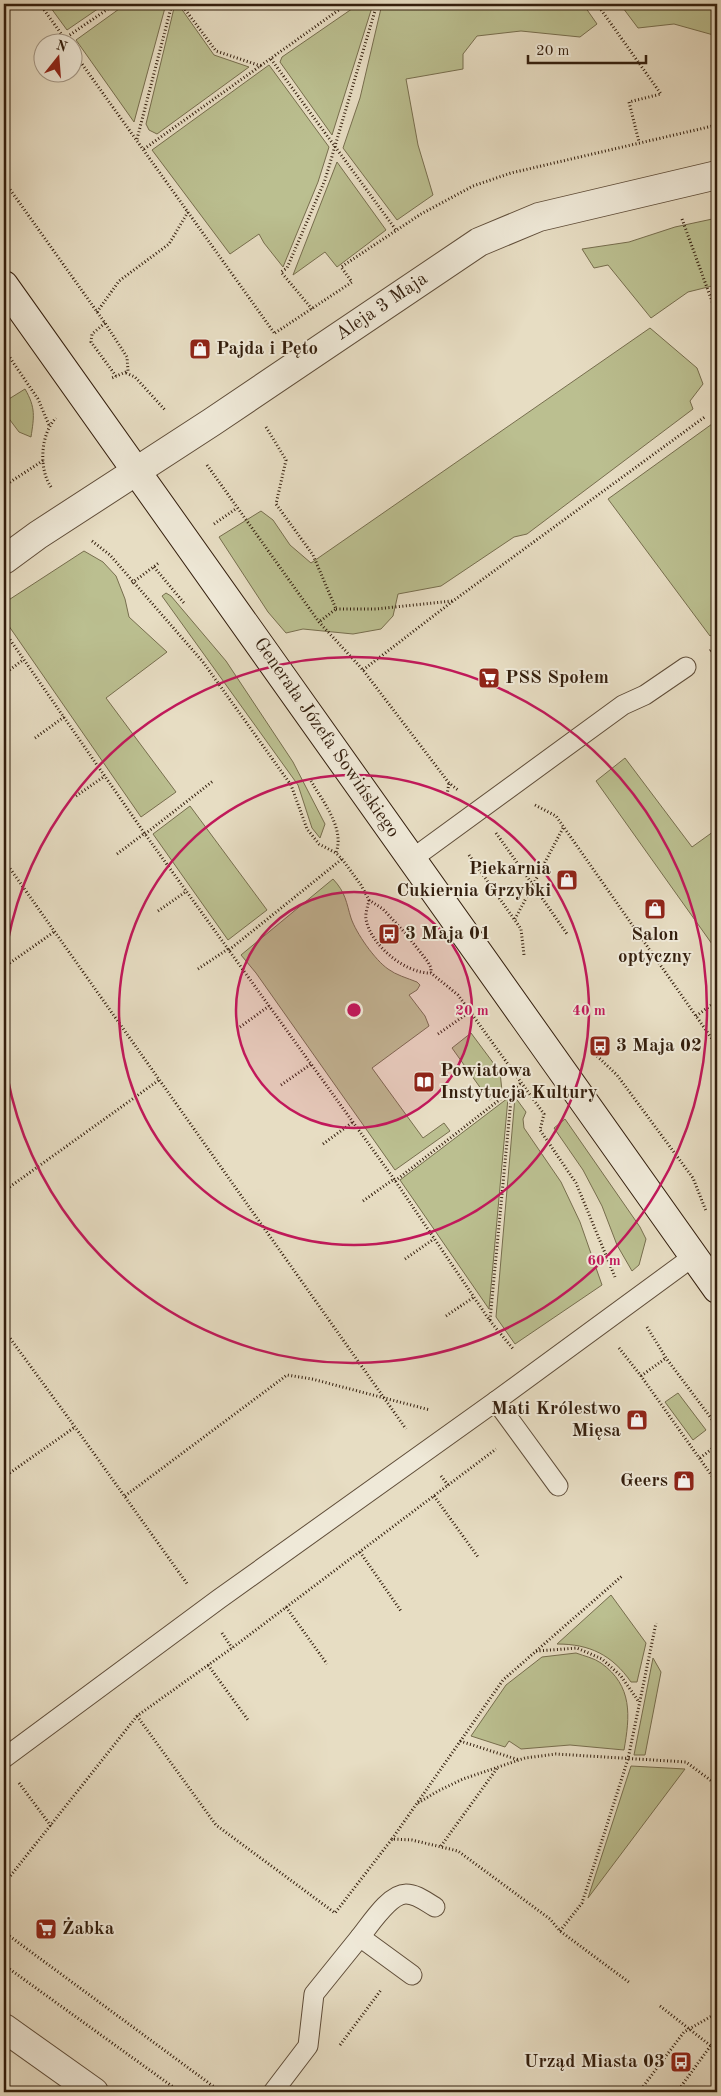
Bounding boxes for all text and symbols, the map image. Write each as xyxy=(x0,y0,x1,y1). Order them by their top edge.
north arrow xyxy=(32,32,82,82)
scale bar xyxy=(528,32,646,64)
text: N xyxy=(54,38,69,55)
text: 20 m xyxy=(536,44,570,59)
street label: Aleja 3 Maja xyxy=(333,269,432,345)
shop icon: Pajda i Pęto xyxy=(188,337,212,361)
place label: Pajda i Pęto xyxy=(216,340,318,359)
street label: Generała Józefa Sowińskiego xyxy=(250,635,402,841)
supermarket icon: PSS Społem xyxy=(477,666,501,690)
place label: PSS Społem xyxy=(505,669,609,688)
place label: Piekarnia Cukiernia Grzybki xyxy=(396,860,551,901)
shop icon: Piekarnia Cukiernia Grzybki xyxy=(555,868,579,892)
shop icon: Salon optyczny xyxy=(643,897,667,921)
bus stop icon: 3 Maja 01 xyxy=(377,922,401,946)
place label: 3 Maja 01 xyxy=(405,925,491,944)
place label: Salon optyczny xyxy=(618,926,692,967)
centre of rings xyxy=(345,1001,363,1019)
text: 20 m xyxy=(455,1004,489,1019)
text: 40 m xyxy=(572,1004,606,1019)
bus stop icon: 3 Maja 02 xyxy=(588,1034,612,1058)
place label: 3 Maja 02 xyxy=(616,1037,702,1056)
place label: Powiatowa Instytucja Kultury xyxy=(440,1062,598,1103)
library icon: Powiatowa Instytucja Kultury xyxy=(412,1070,436,1094)
text: 60 m xyxy=(587,1254,621,1269)
place label: Mati Królestwo Mięsa xyxy=(491,1400,621,1441)
shop icon: Mati Królestwo Mięsa xyxy=(625,1408,649,1432)
shop icon: Geers xyxy=(672,1469,696,1493)
place label: Geers xyxy=(620,1472,668,1491)
supermarket icon: Żabka xyxy=(34,1917,58,1941)
place label: Żabka xyxy=(62,1917,115,1939)
bus stop icon: Urząd Miasta 03 xyxy=(669,2050,693,2074)
place label: Urząd Miasta 03 xyxy=(523,2053,665,2072)

